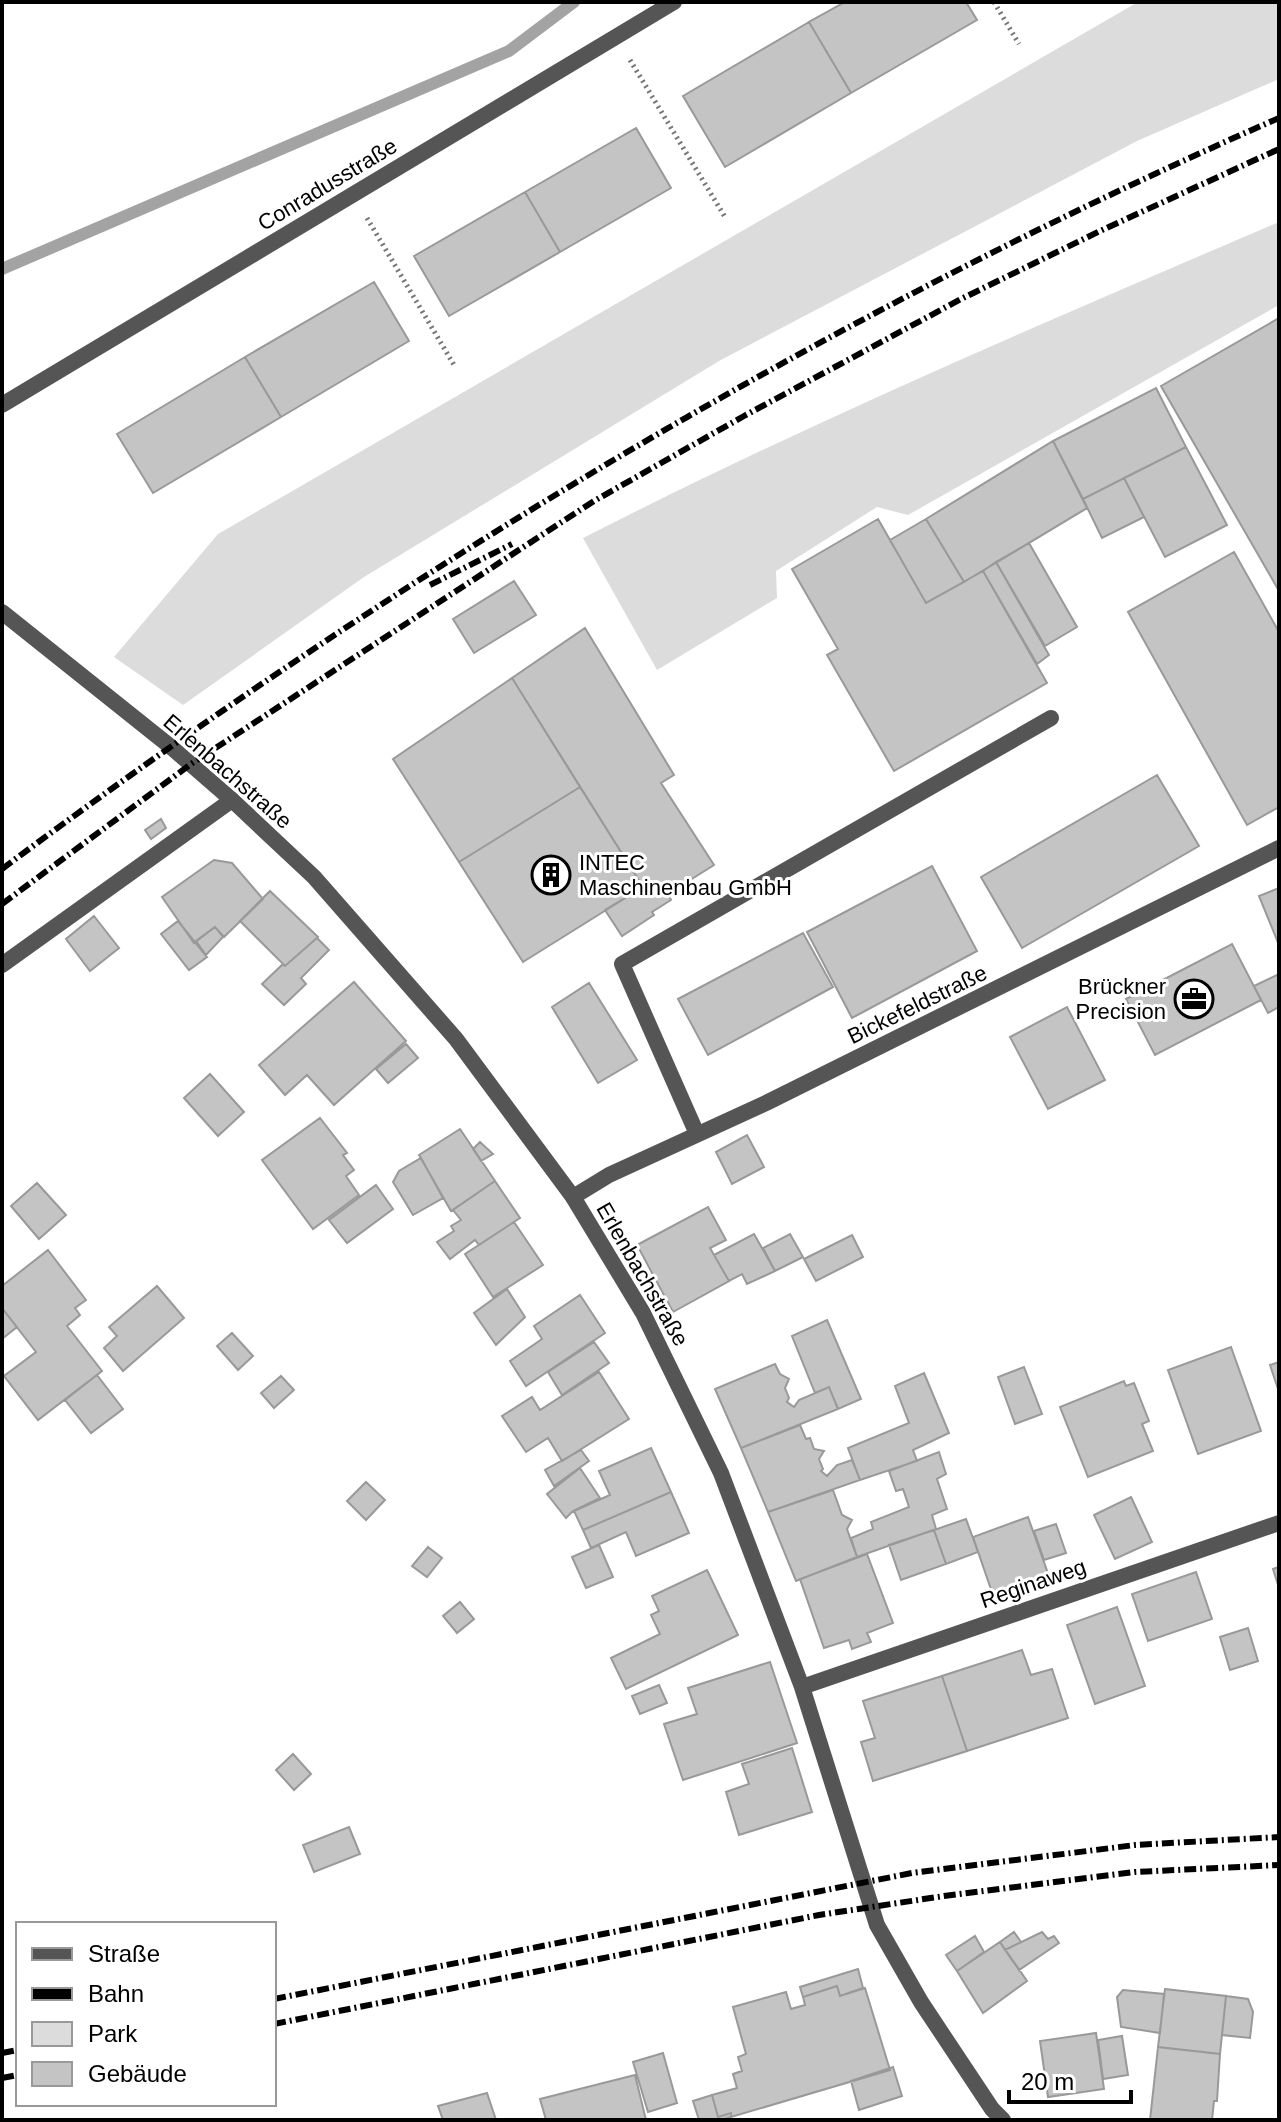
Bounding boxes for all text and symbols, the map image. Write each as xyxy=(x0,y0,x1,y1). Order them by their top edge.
street label: Conradusstraße xyxy=(253,133,401,236)
street label: Erlenbachstraße xyxy=(159,709,297,834)
place label: INTEC Maschinenbau GmbH xyxy=(579,850,792,900)
building icon: INTEC Maschinenbau GmbH xyxy=(530,854,572,896)
street label: Bickefeldstraße xyxy=(844,960,991,1049)
place label: Brückner Precision xyxy=(1076,974,1166,1024)
office icon: Brückner Precision xyxy=(1173,978,1215,1020)
street label: Erlenbachstraße xyxy=(591,1198,694,1350)
street label: Reginaweg xyxy=(977,1554,1089,1613)
legend xyxy=(16,1922,276,2106)
text: Straße xyxy=(88,1940,160,1967)
text: Bahn xyxy=(88,1980,144,2007)
text: Park xyxy=(88,2020,138,2047)
scale bar xyxy=(1009,2054,1131,2104)
text: Gebäude xyxy=(88,2060,187,2087)
text: 20 m xyxy=(1021,2068,1074,2095)

